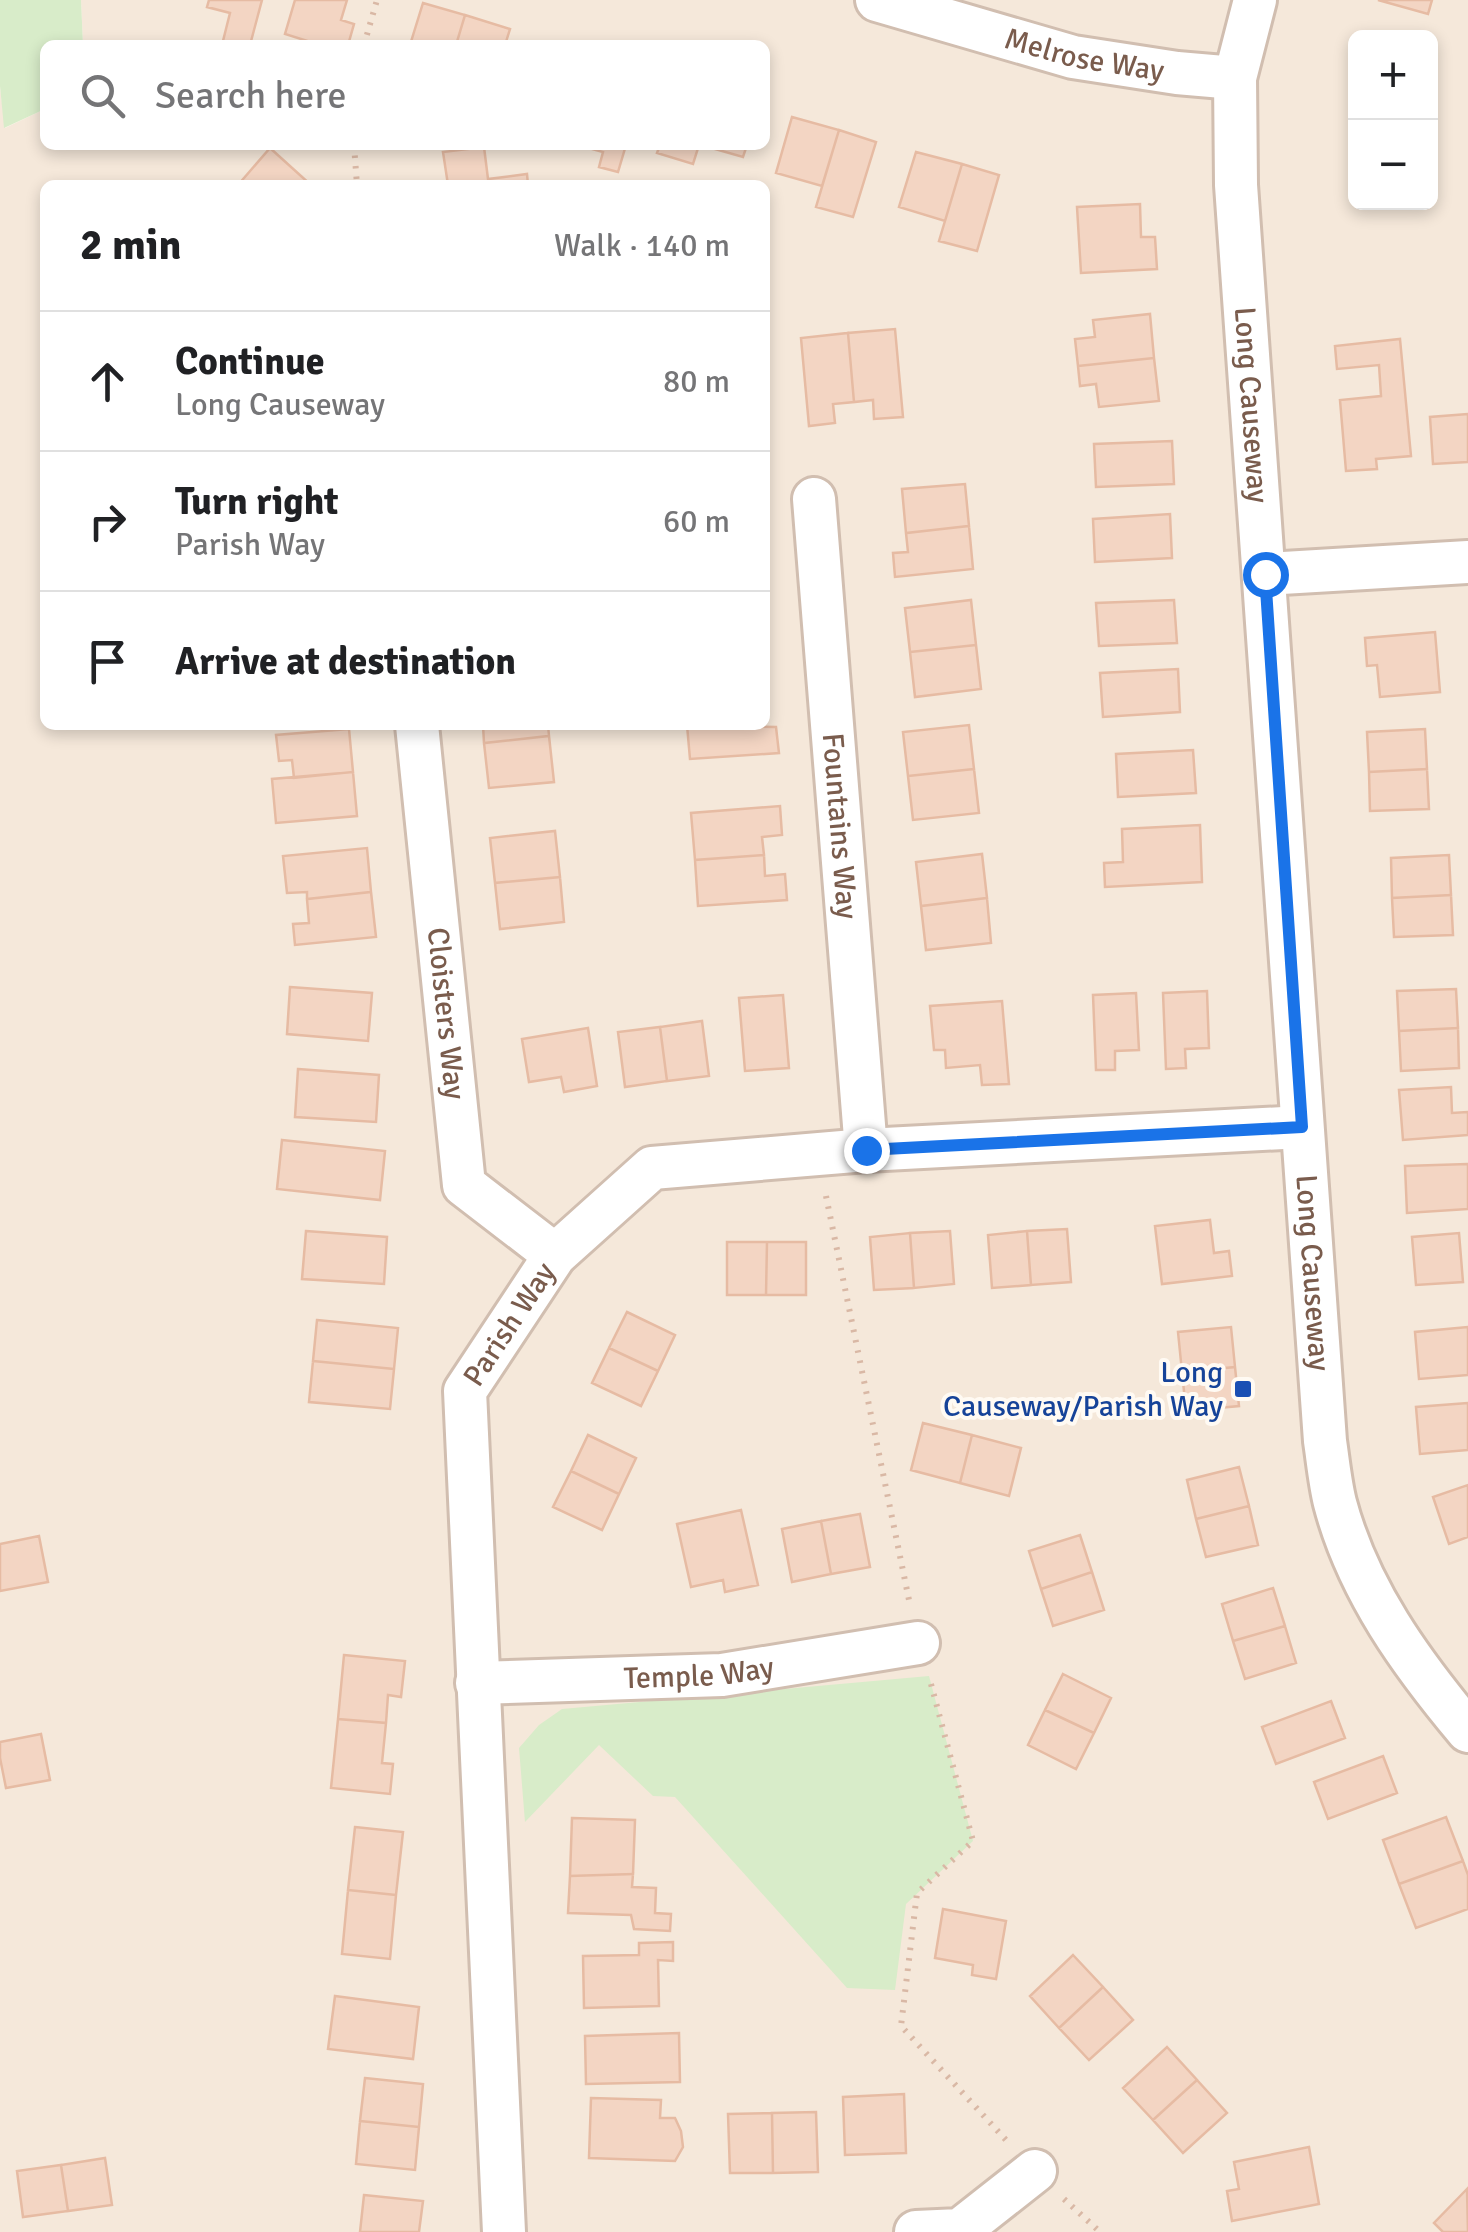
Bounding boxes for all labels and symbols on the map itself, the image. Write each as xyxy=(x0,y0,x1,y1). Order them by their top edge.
street label: Melrose Way xyxy=(1000,20,1167,90)
street label: Long Causeway xyxy=(1226,305,1276,504)
route start xyxy=(1243,552,1289,598)
street label: Fountains Way xyxy=(814,732,865,920)
street label: Cloisters Way xyxy=(419,926,473,1101)
route end xyxy=(844,1128,890,1174)
street label: Long Causeway xyxy=(1287,1173,1338,1372)
street label: Parish Way xyxy=(455,1256,564,1393)
place label: Long Causeway/Parish Way xyxy=(943,1354,1223,1425)
marker: Long Causeway/Parish Way xyxy=(1232,1378,1254,1400)
street label: Temple Way xyxy=(623,1649,777,1697)

